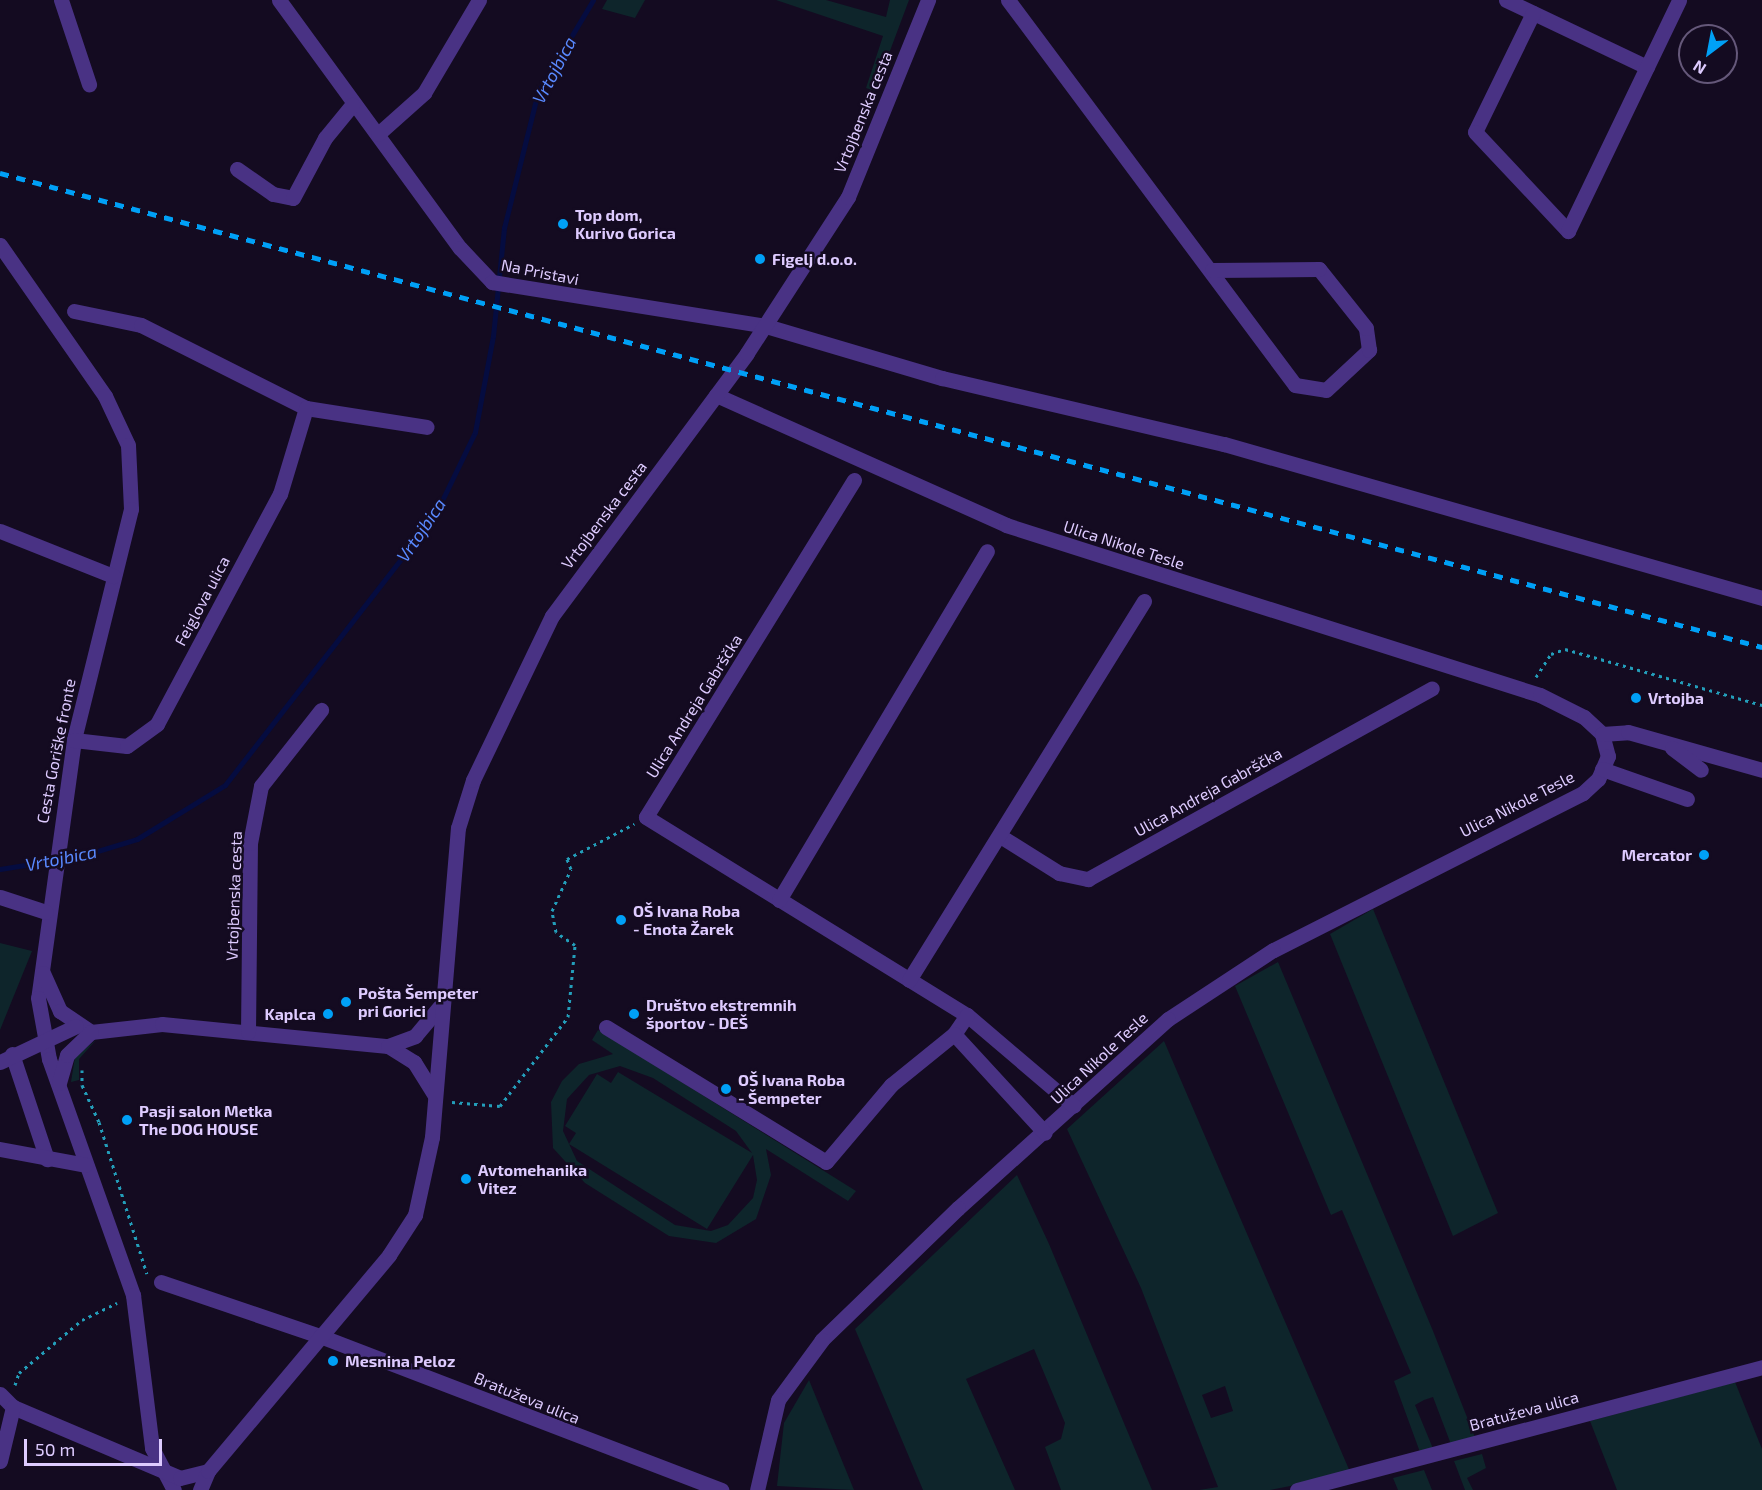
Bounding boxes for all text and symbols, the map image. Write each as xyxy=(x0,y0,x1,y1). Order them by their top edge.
north arrow xyxy=(1678,24,1738,84)
water label: Vrtojbica xyxy=(527,33,581,107)
street label: Vrtojbenska cesta xyxy=(830,48,896,176)
text: N xyxy=(1689,57,1709,79)
place label: Top dom, Kurivo Gorica xyxy=(575,205,676,243)
marker: Top dom, Kurivo Gorica xyxy=(556,217,570,231)
place label: Figelj d.o.o. xyxy=(772,249,857,269)
marker: Figelj d.o.o. xyxy=(753,252,767,266)
street label: Na Pristavi xyxy=(499,255,581,289)
street label: Vrtojbenska cesta xyxy=(557,457,651,573)
water label: Vrtojbica xyxy=(392,494,450,566)
street label: Ulica Nikole Tesle xyxy=(1061,516,1187,574)
street label: Feiglova ulica xyxy=(170,553,234,649)
street label: Ulica Andreja Gabrščka xyxy=(642,630,746,782)
street label: Cesta Goriške fronte xyxy=(33,677,79,825)
place label: Vrtojba xyxy=(1648,688,1704,708)
marker: Vrtojba xyxy=(1629,691,1643,705)
street label: Ulica Andreja Gabrščka xyxy=(1131,743,1285,841)
street label: Ulica Nikole Tesle xyxy=(1456,767,1578,841)
street label: Vrtojbenska cesta xyxy=(222,831,246,961)
water label: Vrtojbica xyxy=(23,840,99,876)
place label: Mercator xyxy=(1622,845,1692,865)
marker: Mercator xyxy=(1697,848,1711,862)
place label: OŠ Ivana Roba - Enota Žarek xyxy=(633,901,740,939)
marker: OŠ Ivana Roba - Enota Žarek xyxy=(614,913,628,927)
place label: Pošta Šempeter pri Gorici xyxy=(358,983,478,1021)
marker: Pošta Šempeter pri Gorici xyxy=(339,995,353,1009)
place label: Društvo ekstremnih športov - DEŠ xyxy=(646,995,797,1033)
place label: Kaplca xyxy=(265,1004,316,1024)
marker: Kaplca xyxy=(321,1007,335,1021)
marker: Društvo ekstremnih športov - DEŠ xyxy=(627,1007,641,1021)
street label: Ulica Nikole Tesle xyxy=(1046,1008,1152,1108)
place label: OŠ Ivana Roba - Šempeter xyxy=(738,1070,845,1108)
marker: OŠ Ivana Roba - Šempeter xyxy=(719,1082,733,1096)
place label: Pasji salon Metka The DOG HOUSE xyxy=(139,1101,272,1139)
marker: Pasji salon Metka The DOG HOUSE xyxy=(120,1113,134,1127)
place label: Avtomehanika Vitez xyxy=(478,1160,587,1198)
marker: Avtomehanika Vitez xyxy=(459,1172,473,1186)
place label: Mesnina Peloz xyxy=(345,1351,455,1371)
marker: Mesnina Peloz xyxy=(326,1354,340,1368)
street label: Bratuževa ulica xyxy=(471,1368,583,1428)
street label: Bratuževa ulica xyxy=(1467,1387,1581,1435)
scale bar xyxy=(27,1427,165,1465)
text: 50 m xyxy=(35,1438,75,1460)

